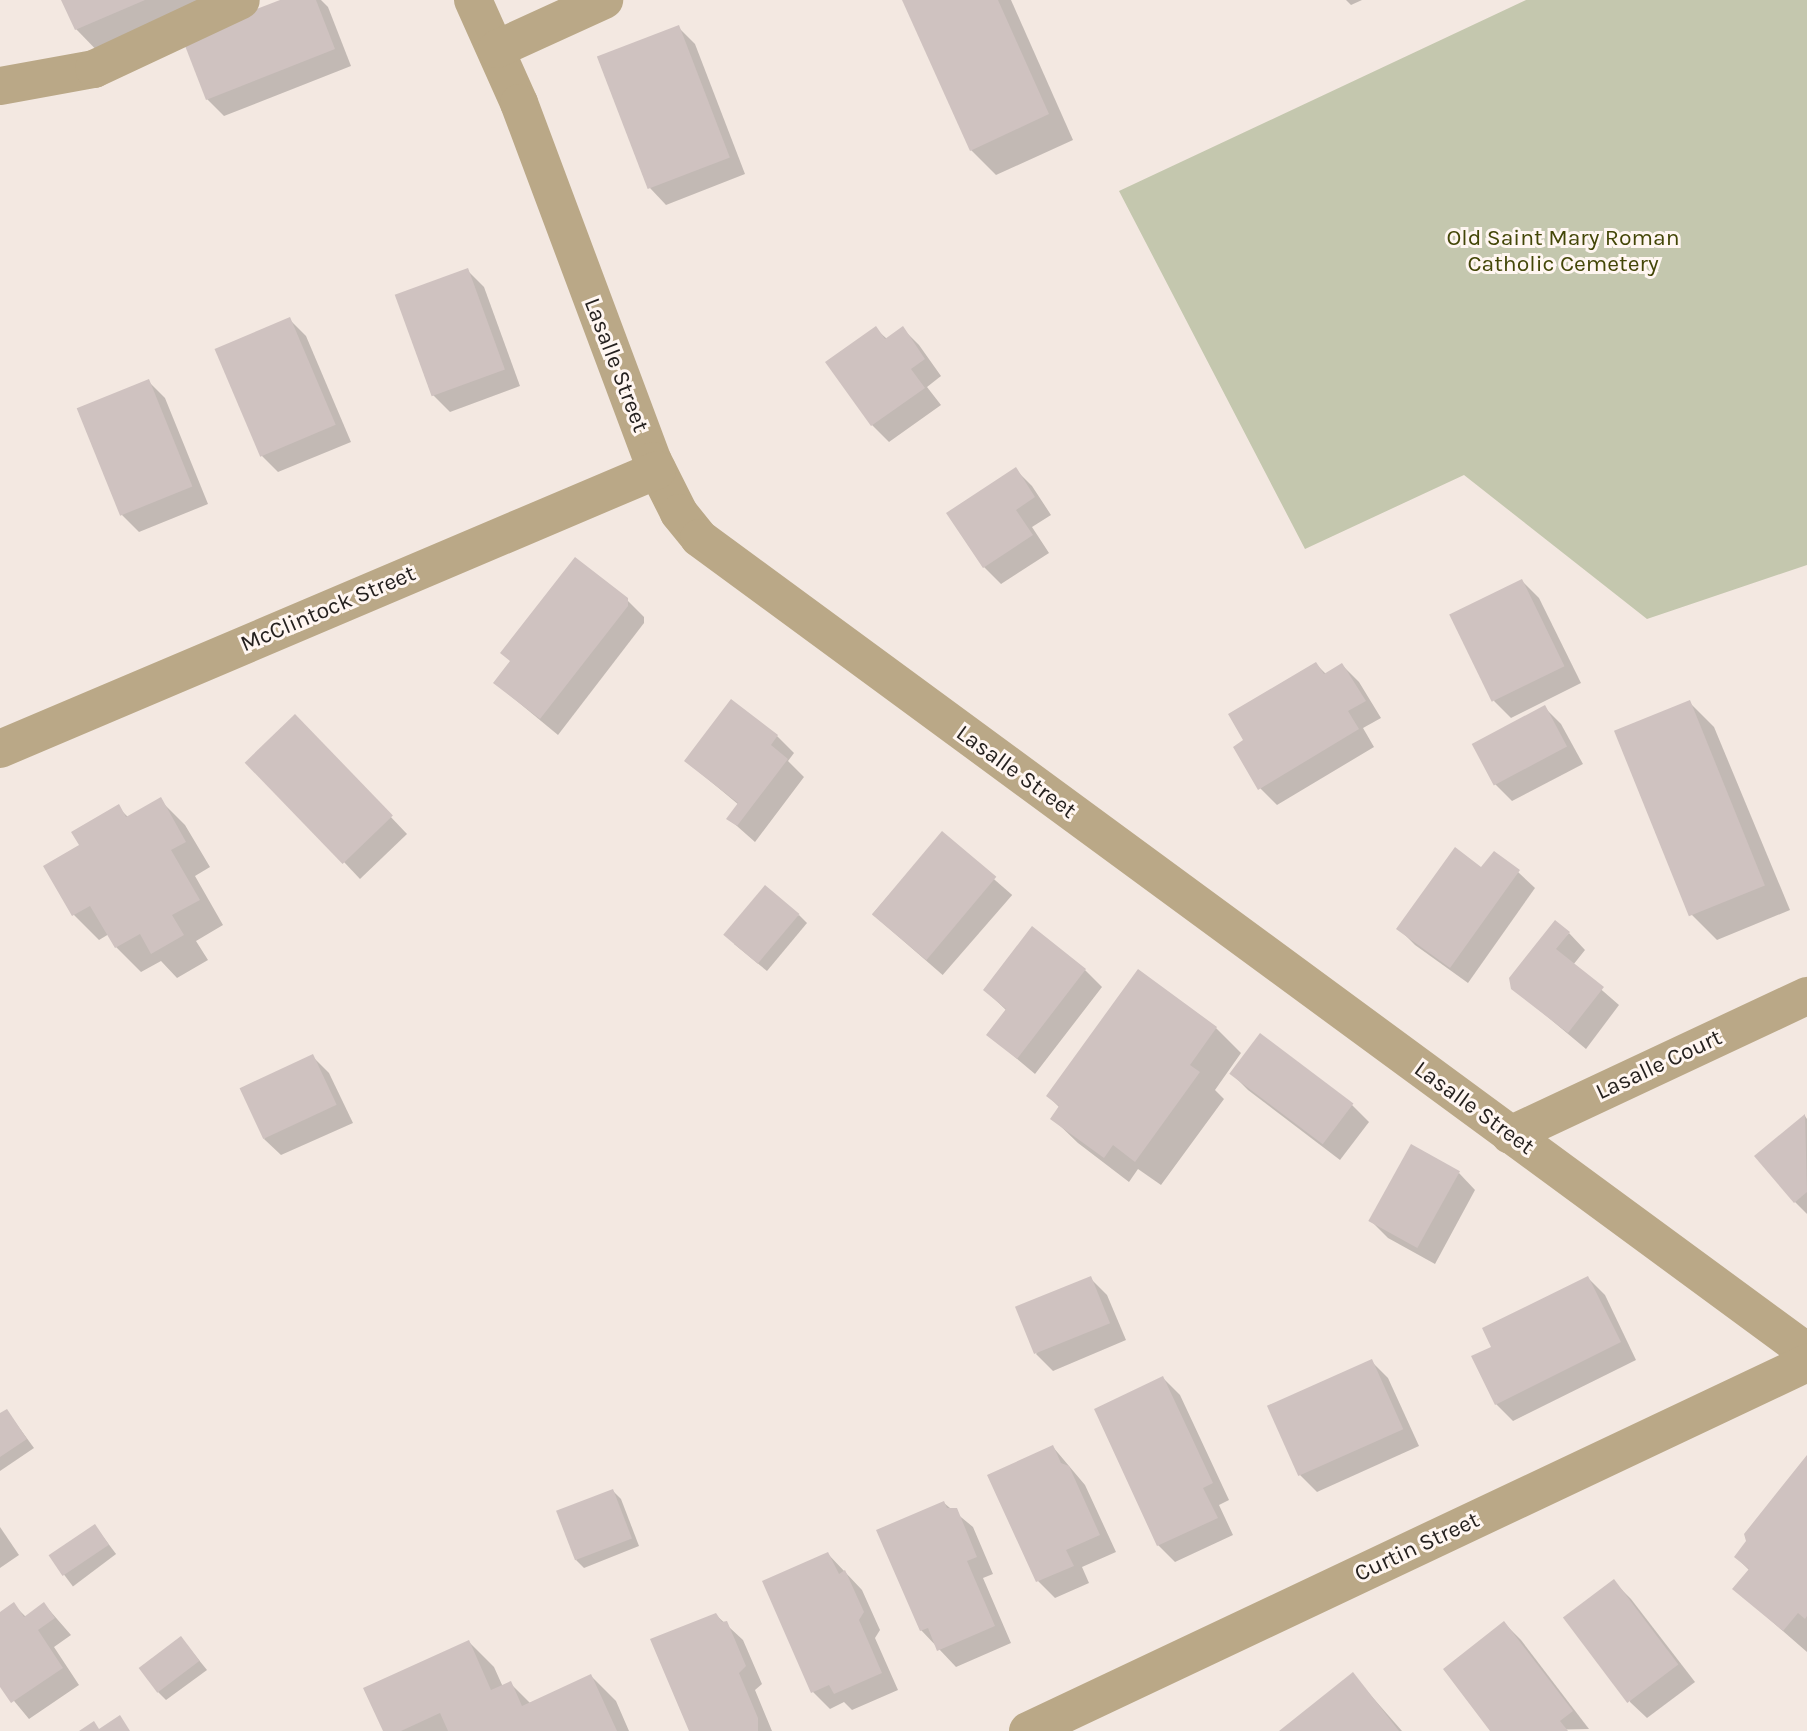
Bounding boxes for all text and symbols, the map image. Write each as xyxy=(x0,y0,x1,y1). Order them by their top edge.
park label: Old Saint Mary Roman Catholic Cemetery xyxy=(1446,224,1680,278)
street label: Lasalle Street xyxy=(578,294,654,436)
street label: McClintock Street xyxy=(236,560,420,658)
street label: Lasalle Street xyxy=(951,719,1081,825)
street label: Lasalle Court xyxy=(1592,1024,1726,1106)
street label: Lasalle Street xyxy=(1409,1055,1539,1161)
street label: Curtin Street xyxy=(1350,1506,1484,1588)

